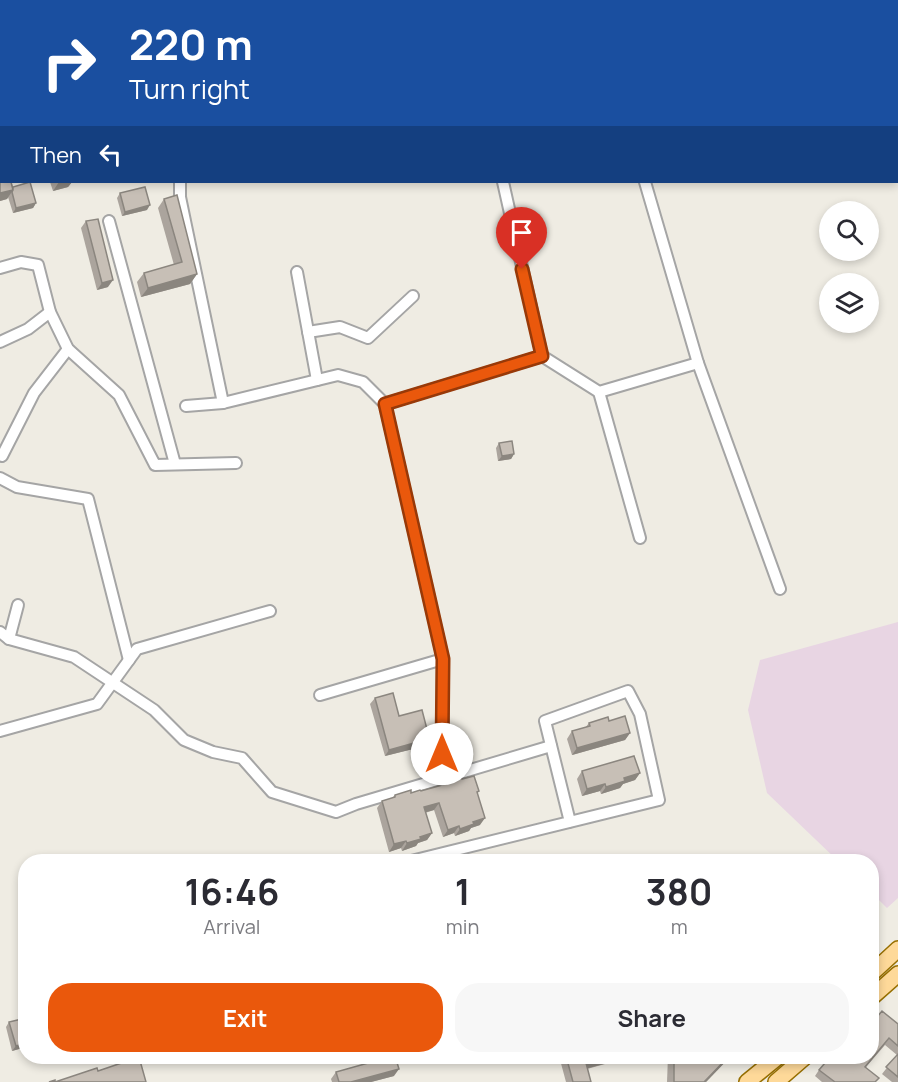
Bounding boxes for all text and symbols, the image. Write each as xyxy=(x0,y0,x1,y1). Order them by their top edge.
text: 220 m xyxy=(129,15,253,73)
icon: right xyxy=(30,24,108,102)
text: Turn right xyxy=(129,70,250,107)
icon: left xyxy=(94,138,127,171)
text: Then xyxy=(30,140,82,170)
map controls xyxy=(819,201,879,333)
button: search xyxy=(819,201,879,261)
pin xyxy=(496,207,547,269)
icon: arrive xyxy=(505,216,538,249)
button: layers xyxy=(819,273,879,333)
position arrow xyxy=(410,722,474,786)
text: 16:46 xyxy=(185,867,279,916)
text: 1 xyxy=(455,867,470,916)
text: 380 xyxy=(646,867,712,916)
text: Arrival xyxy=(203,913,260,940)
text: min xyxy=(446,913,479,940)
text: m xyxy=(671,913,688,940)
button: Exit xyxy=(48,983,443,1052)
button: Share xyxy=(455,983,849,1052)

